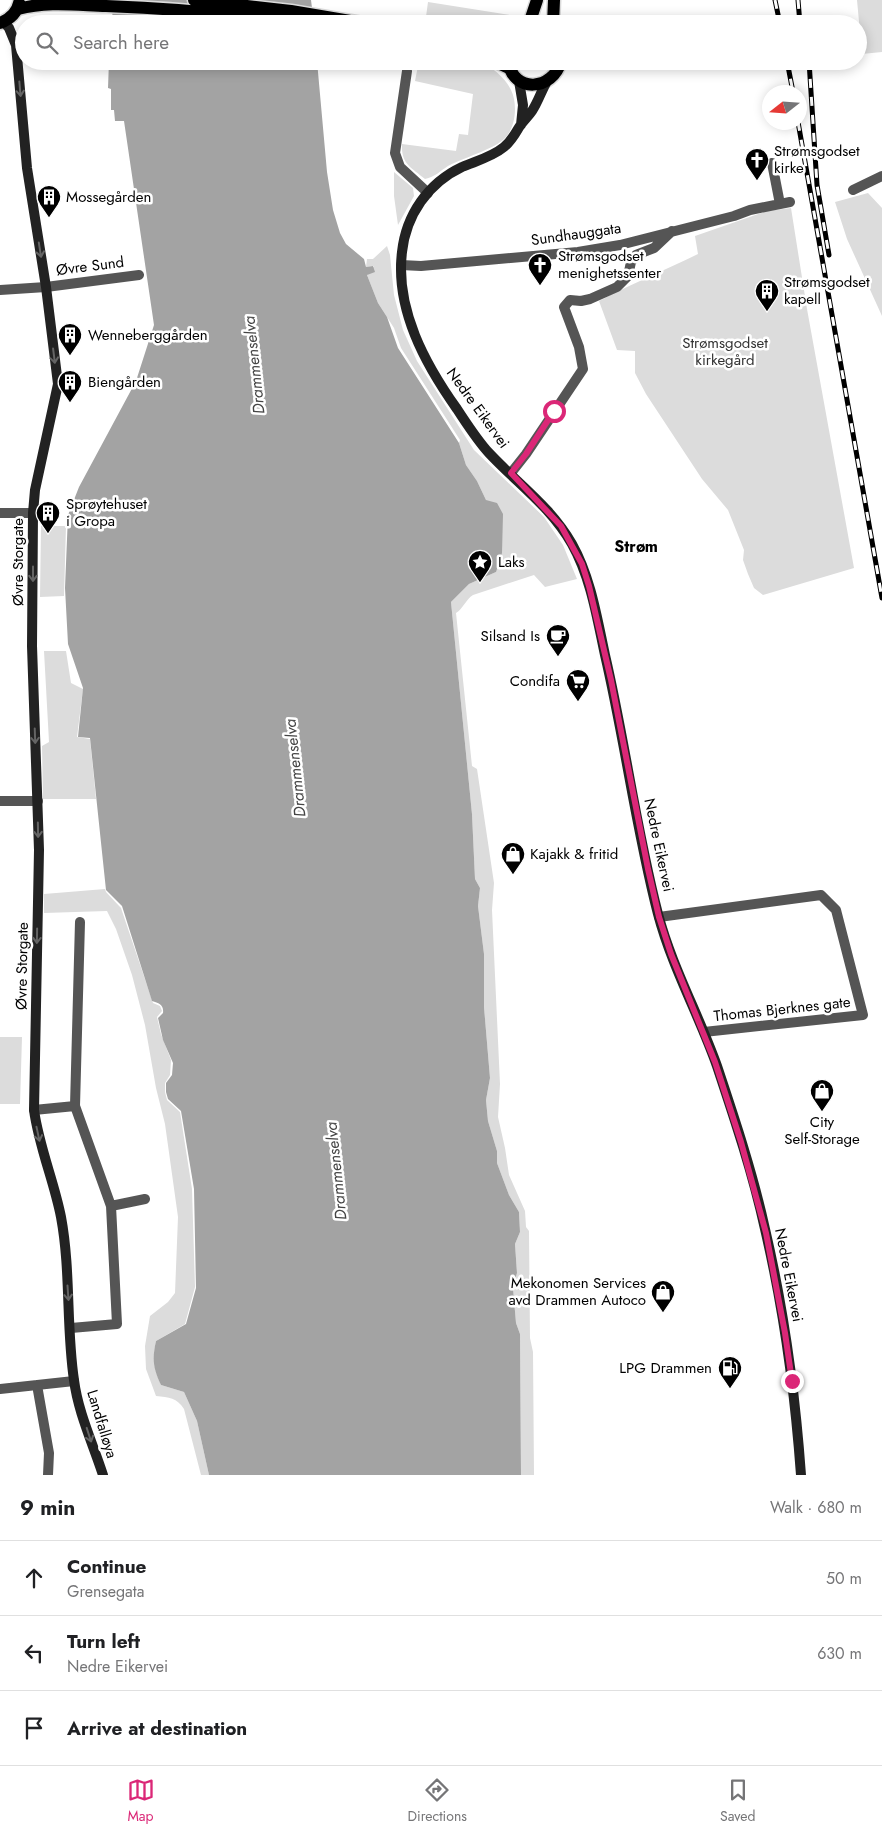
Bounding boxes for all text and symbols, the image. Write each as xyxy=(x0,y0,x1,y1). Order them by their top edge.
search box xyxy=(15,15,867,70)
icon: search xyxy=(33,29,61,57)
text: Search here xyxy=(73,29,169,56)
one-way arrow xyxy=(15,80,25,96)
north arrow xyxy=(762,85,807,130)
place label: Strømsgodset kirke xyxy=(774,140,860,179)
church icon: Strømsgodset kirke xyxy=(744,147,770,181)
building icon: Mossegården xyxy=(36,184,62,218)
place label: Mossegården xyxy=(66,186,151,208)
street label: Sundhauggata xyxy=(530,217,622,251)
one-way arrow xyxy=(35,241,45,257)
place label: Strømsgodset menighetssenter xyxy=(558,245,662,284)
street label: Øvre Sund xyxy=(55,251,125,281)
church icon: Strømsgodset menighetssenter xyxy=(527,252,553,286)
place label: Strømsgodset kapell xyxy=(784,271,870,310)
building icon: Strømsgodset kapell xyxy=(754,278,780,312)
water label: Drammenselva xyxy=(237,315,271,415)
building icon: Wenneberggården xyxy=(57,322,83,356)
place label: Wenneberggården xyxy=(88,324,208,346)
park label: Strømsgodset kirkegård xyxy=(682,332,768,371)
one-way arrow xyxy=(49,348,59,364)
street label: Nedre Eikervei xyxy=(441,363,515,453)
building icon: Biengården xyxy=(57,369,83,403)
place label: Biengården xyxy=(88,371,161,393)
route start xyxy=(543,400,566,423)
place label: Sprøytehuset i Gropa xyxy=(66,493,147,532)
building icon: Sprøytehuset i Gropa xyxy=(35,500,61,534)
street label: Øvre Storgate xyxy=(7,518,29,606)
district label: Strøm xyxy=(614,535,658,558)
place icon: Laks xyxy=(467,549,493,583)
place label: Laks xyxy=(498,551,525,573)
one-way arrow xyxy=(28,566,38,582)
cafe icon: Silsand Is xyxy=(545,623,571,657)
place label: Silsand Is xyxy=(481,625,540,647)
supermarket icon: Condifa xyxy=(565,668,591,702)
place label: Condifa xyxy=(510,670,560,692)
water label: Drammenselva xyxy=(278,718,312,818)
one-way arrow xyxy=(31,728,40,744)
street label: Nedre Eikervei xyxy=(638,796,680,894)
one-way arrow xyxy=(33,822,43,838)
shop icon: Kajakk & fritid xyxy=(500,841,526,875)
place label: Kajakk & fritid xyxy=(530,843,618,865)
street label: Øvre Storgate xyxy=(10,922,34,1010)
one-way arrow xyxy=(33,928,42,944)
street label: Thomas Bjerknes gate xyxy=(713,991,852,1027)
shop icon: City Self-Storage xyxy=(809,1078,835,1112)
place label: City Self-Storage xyxy=(784,1111,860,1150)
water label: Drammenselva xyxy=(319,1121,353,1221)
one-way arrow xyxy=(34,1125,43,1141)
street label: Nedre Eikervei xyxy=(769,1226,809,1324)
place label: Mekonomen Services avd Drammen Autoco xyxy=(509,1272,646,1311)
shop icon: Mekonomen Services avd Drammen Autoco xyxy=(650,1279,676,1313)
one-way arrow xyxy=(64,1284,73,1300)
fuel station icon: LPG Drammen xyxy=(717,1355,743,1389)
place label: LPG Drammen xyxy=(619,1357,712,1379)
route end xyxy=(781,1370,804,1393)
street label: Landfalløya xyxy=(81,1387,123,1461)
one-way arrow xyxy=(85,1426,95,1442)
text: 9 min xyxy=(20,1493,75,1523)
text: Walk · 680 m xyxy=(770,1496,862,1519)
text: Continue xyxy=(67,1553,146,1580)
icon: ahead xyxy=(20,1564,48,1592)
text: 50 m xyxy=(826,1567,862,1590)
text: Grensegata xyxy=(67,1580,144,1603)
text: Turn left xyxy=(67,1628,140,1655)
icon: left xyxy=(20,1639,48,1667)
text: 630 m xyxy=(817,1642,862,1665)
text: Nedre Eikervei xyxy=(67,1655,168,1678)
icon: arrive xyxy=(20,1714,48,1742)
text: Arrive at destination xyxy=(67,1715,247,1742)
tab: Map xyxy=(127,1776,155,1826)
tab: Directions xyxy=(408,1776,467,1826)
tab: Saved xyxy=(720,1776,755,1826)

